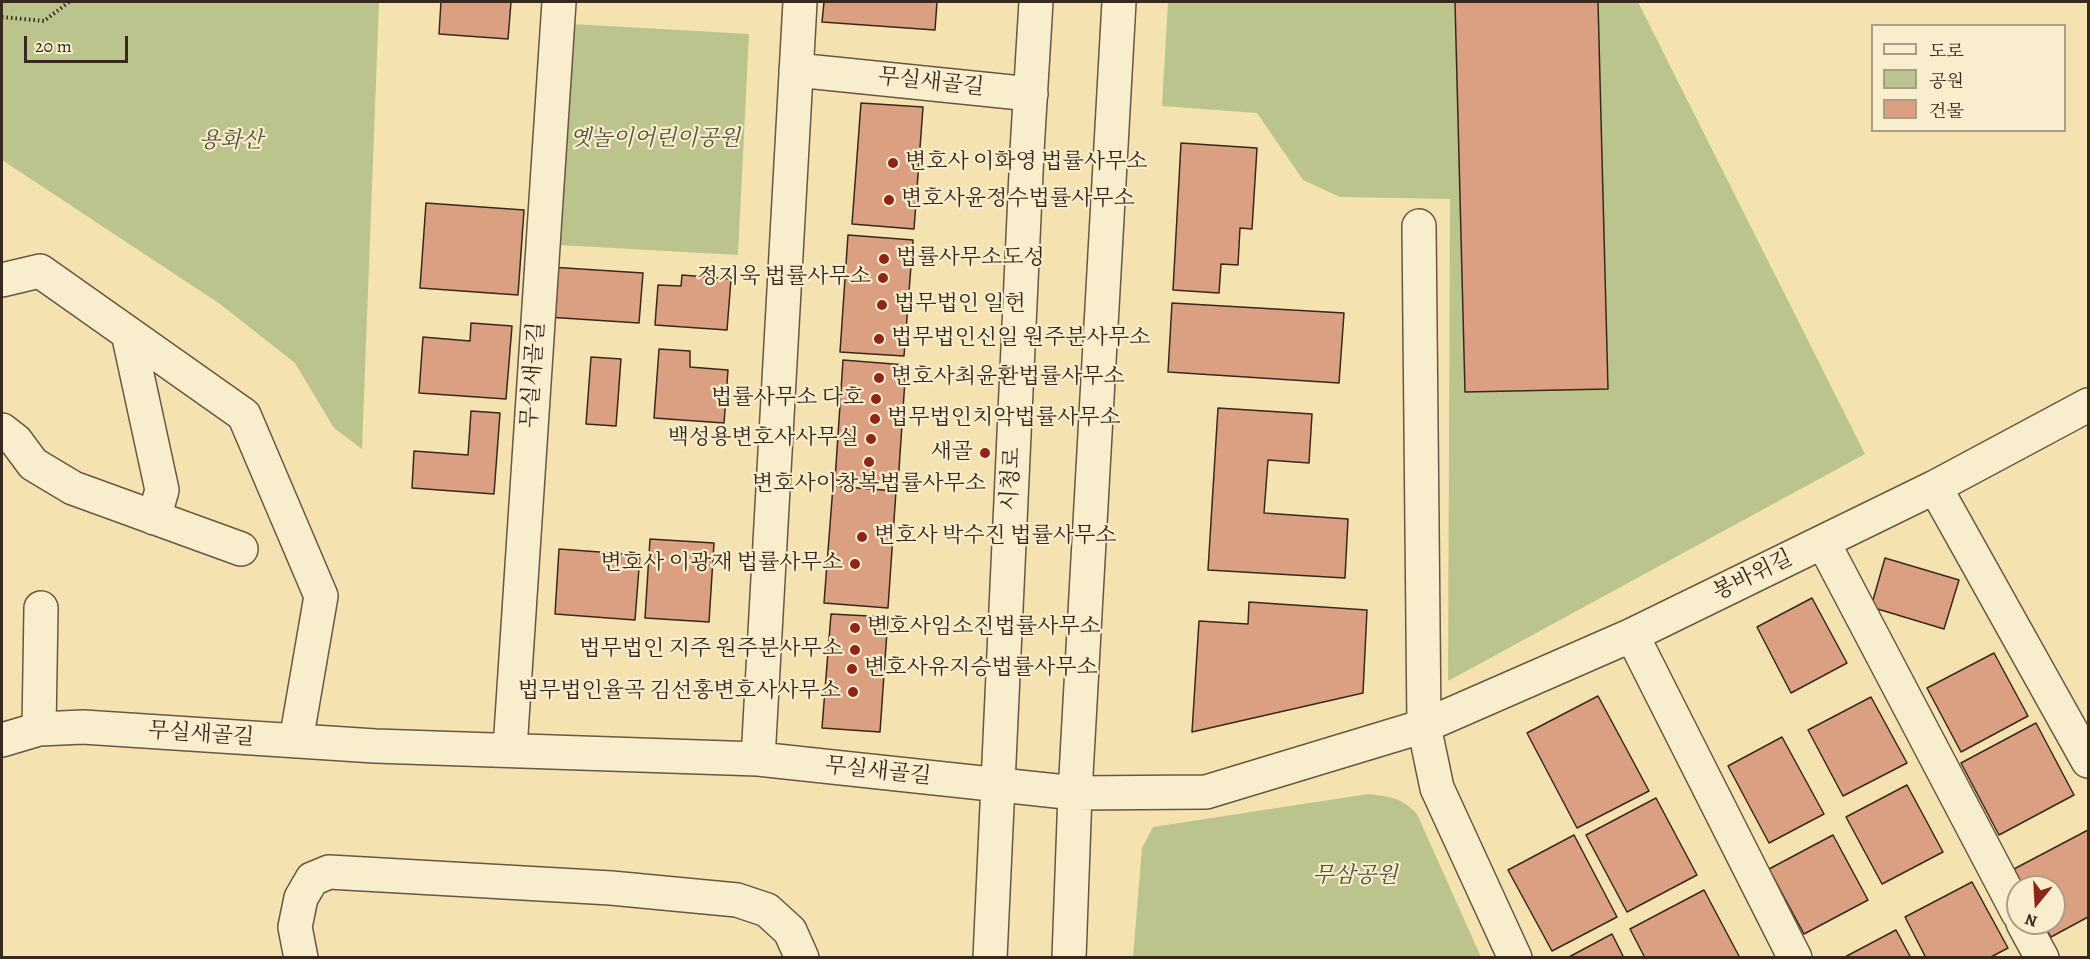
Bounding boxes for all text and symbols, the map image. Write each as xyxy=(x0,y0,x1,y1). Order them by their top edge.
scale bar xyxy=(27,24,130,62)
legend xyxy=(1871,24,2066,132)
text: 20 m xyxy=(35,34,72,58)
text: 도로 xyxy=(1929,39,1964,63)
street label: 무실새골길 xyxy=(877,64,985,102)
text: 공원 xyxy=(1929,69,1964,93)
text: 건물 xyxy=(1929,99,1964,123)
park label: 옛놀이어린이공원 xyxy=(570,127,740,153)
park label: 용화산 xyxy=(199,129,263,155)
place label: 변호사 이화영 법률사무소 xyxy=(905,150,1147,176)
marker: 변호사 이화영 법률사무소 xyxy=(886,156,900,170)
place label: 변호사윤정수법률사무소 xyxy=(901,187,1135,213)
marker: 변호사윤정수법률사무소 xyxy=(882,193,896,207)
place label: 법률사무소도성 xyxy=(896,246,1045,272)
marker: 법률사무소도성 xyxy=(877,252,891,266)
place label: 정지욱 법률사무소 xyxy=(697,265,871,291)
marker: 정지욱 법률사무소 xyxy=(876,271,890,285)
place label: 법무법인 일헌 xyxy=(894,292,1026,318)
marker: 법무법인 일헌 xyxy=(875,298,889,312)
street label: 무실새골길 xyxy=(517,321,551,429)
place label: 법무법인신일 원주분사무소 xyxy=(891,326,1150,352)
marker: 법무법인신일 원주분사무소 xyxy=(872,332,886,346)
place label: 변호사최윤환법률사무소 xyxy=(891,365,1125,391)
marker: 변호사최윤환법률사무소 xyxy=(872,371,886,385)
place label: 법률사무소 다호 xyxy=(711,386,864,412)
marker: 법률사무소 다호 xyxy=(869,392,883,406)
place label: 법무법인치악법률사무소 xyxy=(887,406,1121,432)
marker: 법무법인치악법률사무소 xyxy=(868,412,882,426)
place label: 백성용변호사사무실 xyxy=(668,426,859,452)
marker: 백성용변호사사무실 xyxy=(864,432,878,446)
place label: 새골 xyxy=(930,440,973,466)
marker: 새골 xyxy=(978,446,992,460)
street label: 시청로 xyxy=(997,446,1027,512)
marker: 변호사이창복법률사무소 xyxy=(862,455,876,469)
place label: 변호사이창복법률사무소 xyxy=(752,472,986,498)
place label: 변호사 박수진 법률사무소 xyxy=(874,524,1116,550)
marker: 변호사 박수진 법률사무소 xyxy=(855,530,869,544)
street label: 봉바위길 xyxy=(1709,546,1797,606)
place label: 변호사 이광재 법률사무소 xyxy=(601,551,843,577)
marker: 변호사 이광재 법률사무소 xyxy=(848,557,862,571)
place label: 변호사임소진법률사무소 xyxy=(867,615,1101,641)
marker: 변호사임소진법률사무소 xyxy=(848,621,862,635)
place label: 법무법인 지주 원주분사무소 xyxy=(579,637,843,663)
marker: 법무법인 지주 원주분사무소 xyxy=(848,643,862,657)
place label: 변호사유지승법률사무소 xyxy=(864,656,1098,682)
marker: 변호사유지승법률사무소 xyxy=(845,662,859,676)
place label: 법무법인율곡 김선홍변호사사무소 xyxy=(518,679,841,705)
marker: 법무법인율곡 김선홍변호사사무소 xyxy=(846,685,860,699)
street label: 무실새골길 xyxy=(147,718,255,752)
street label: 무실새골길 xyxy=(824,753,932,791)
park label: 무삼공원 xyxy=(1312,864,1398,890)
north arrow xyxy=(2006,875,2066,935)
text: N xyxy=(2022,908,2040,932)

